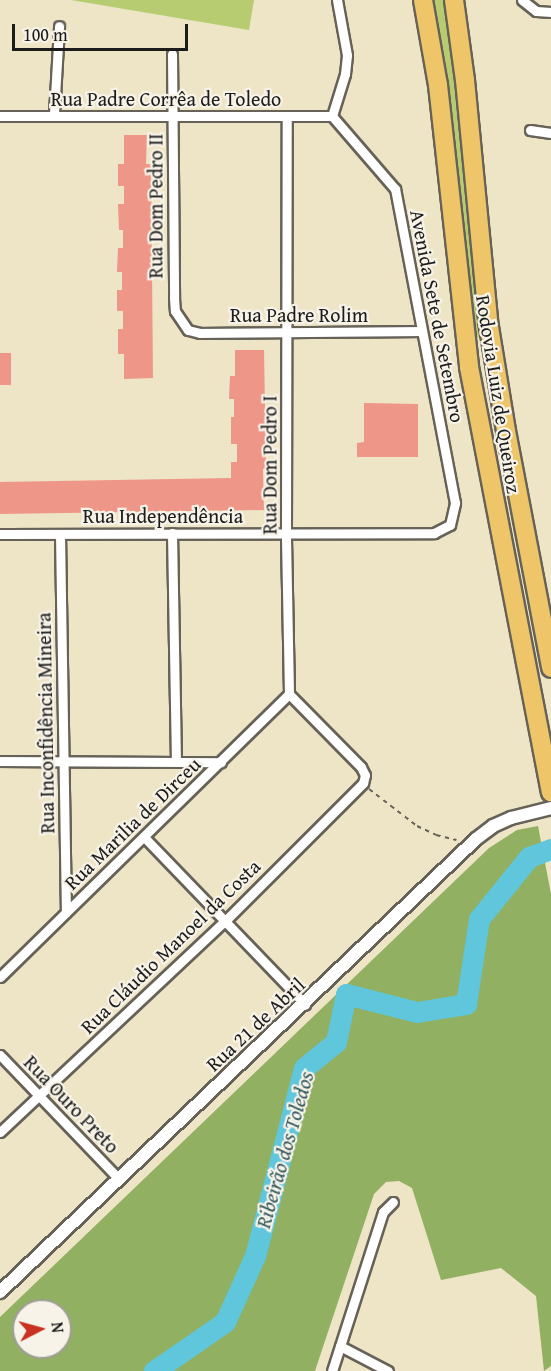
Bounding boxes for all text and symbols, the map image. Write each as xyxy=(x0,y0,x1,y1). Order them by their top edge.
scale bar xyxy=(15,12,190,50)
text: 100 m xyxy=(23,21,68,48)
street label: Rua Padre Corrêa de Toledo xyxy=(51,86,281,110)
street label: Rua Dom Pedro II xyxy=(143,134,167,278)
street label: Avenida Sete de Setembro xyxy=(406,208,470,424)
street label: Rodovia Luiz de Queiroz xyxy=(471,293,527,495)
street label: Rua Padre Rolim xyxy=(230,302,368,326)
street label: Rua Dom Pedro I xyxy=(257,396,281,534)
street label: Rua Independência xyxy=(83,503,243,527)
street label: Rua Inconfidência Mineira xyxy=(31,612,59,834)
street label: Rua Marilia de Dirceu xyxy=(59,752,205,894)
street label: Rua Cláudio Manoel da Costa xyxy=(75,854,265,1038)
street label: Rua 21 de Abril xyxy=(201,972,309,1076)
street label: Rua Ouro Preto xyxy=(19,1050,125,1158)
water label: Ribeirão dos Toledos xyxy=(251,1069,319,1231)
north arrow xyxy=(12,1299,72,1359)
text: N xyxy=(45,1321,70,1334)

